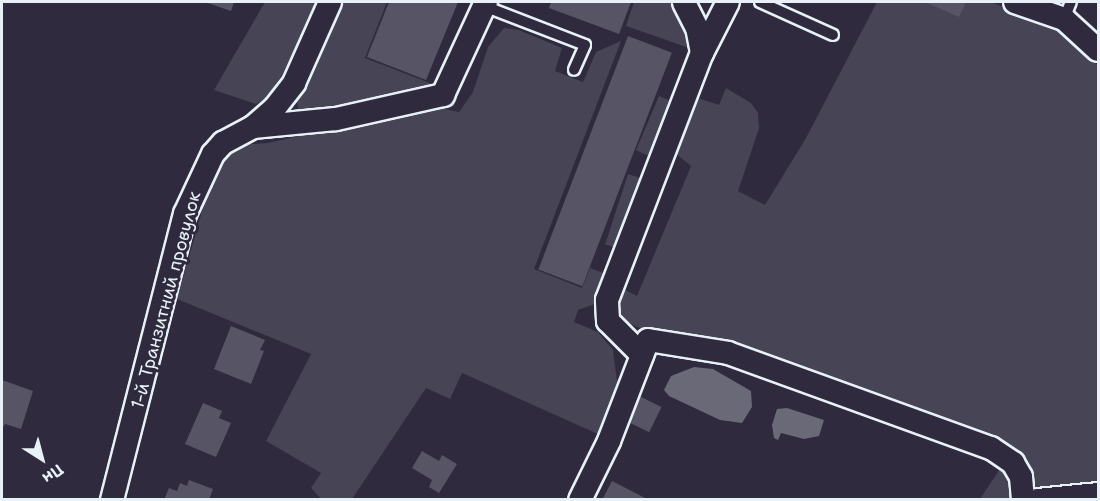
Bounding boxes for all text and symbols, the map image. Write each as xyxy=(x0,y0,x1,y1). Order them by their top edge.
street label: 1-й Транзитний провулок xyxy=(127,189,205,411)
north arrow xyxy=(12,429,72,489)
text: Пн xyxy=(38,459,68,489)

